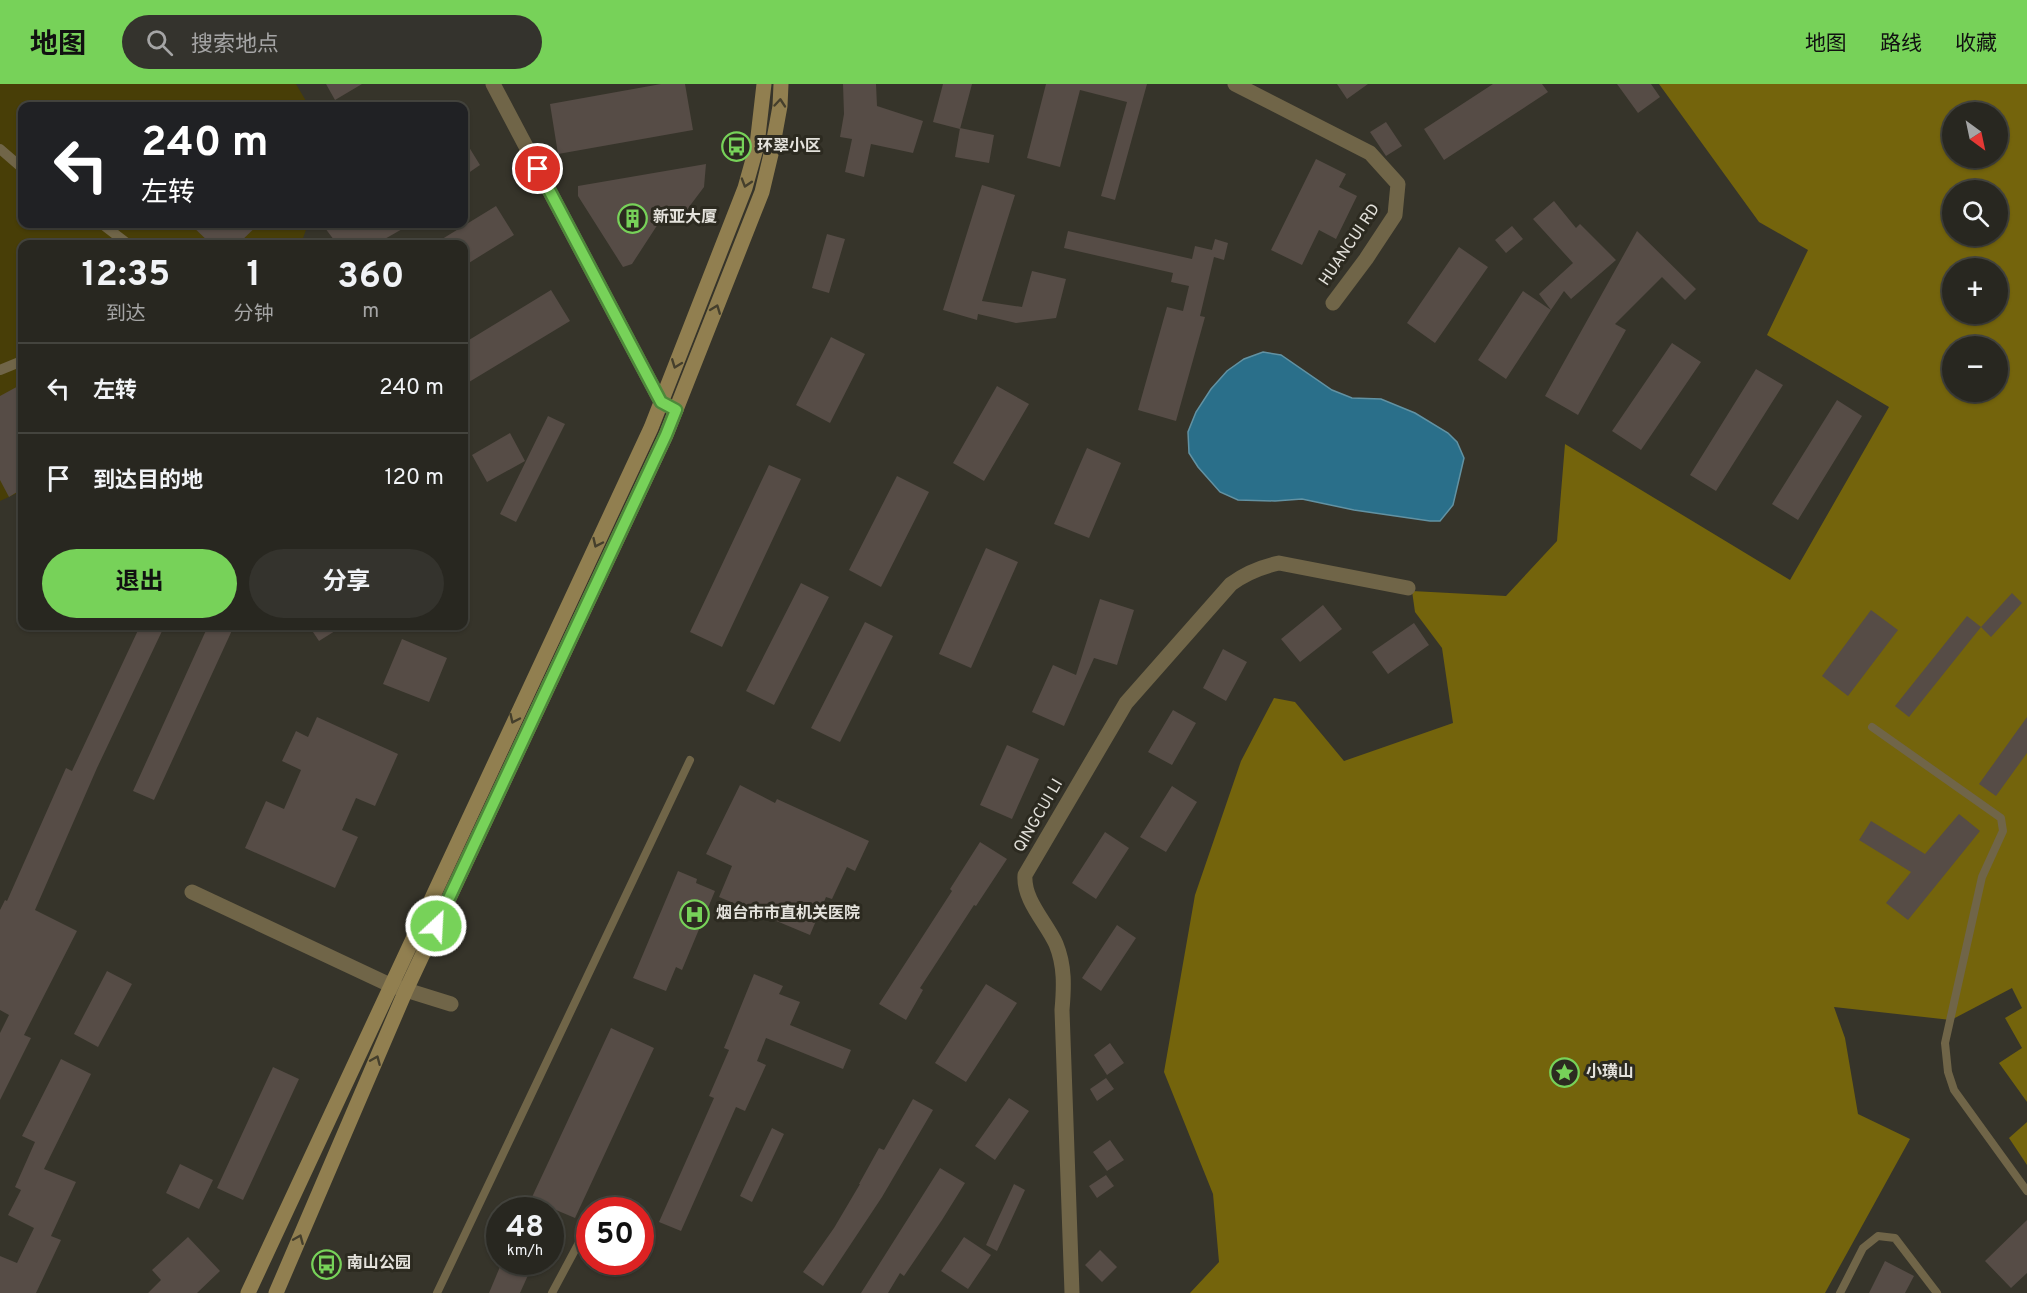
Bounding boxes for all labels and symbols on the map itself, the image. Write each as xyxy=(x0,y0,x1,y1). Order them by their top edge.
one-way arrow xyxy=(773,99,786,108)
north arrow xyxy=(1942,102,2008,168)
bus stop icon: 环翠小区 xyxy=(720,131,752,163)
place label: 环翠小区 xyxy=(757,137,821,157)
pin xyxy=(512,143,563,194)
one-way arrow xyxy=(741,177,753,188)
street label: HUANCUI RD xyxy=(1315,200,1385,290)
building icon: 新亚大厦 xyxy=(616,202,648,234)
place label: 新亚大厦 xyxy=(653,208,717,228)
one-way arrow xyxy=(709,304,721,315)
one-way arrow xyxy=(670,359,683,369)
one-way arrow xyxy=(593,536,605,547)
one-way arrow xyxy=(510,713,522,724)
street label: QINGCUI LI xyxy=(1010,776,1068,856)
position arrow xyxy=(404,894,468,958)
hospital icon: 烟台市市直机关医院 xyxy=(679,898,711,930)
place label: 烟台市市直机关医院 xyxy=(716,904,860,924)
one-way arrow xyxy=(369,1055,381,1066)
place icon: 小璜山 xyxy=(1549,1057,1581,1089)
place label: 小璜山 xyxy=(1586,1063,1634,1083)
speed limit sign: 50 xyxy=(576,1197,654,1275)
one-way arrow xyxy=(292,1235,304,1246)
bus stop icon: 南山公园 xyxy=(310,1248,342,1280)
place label: 南山公园 xyxy=(347,1254,411,1274)

